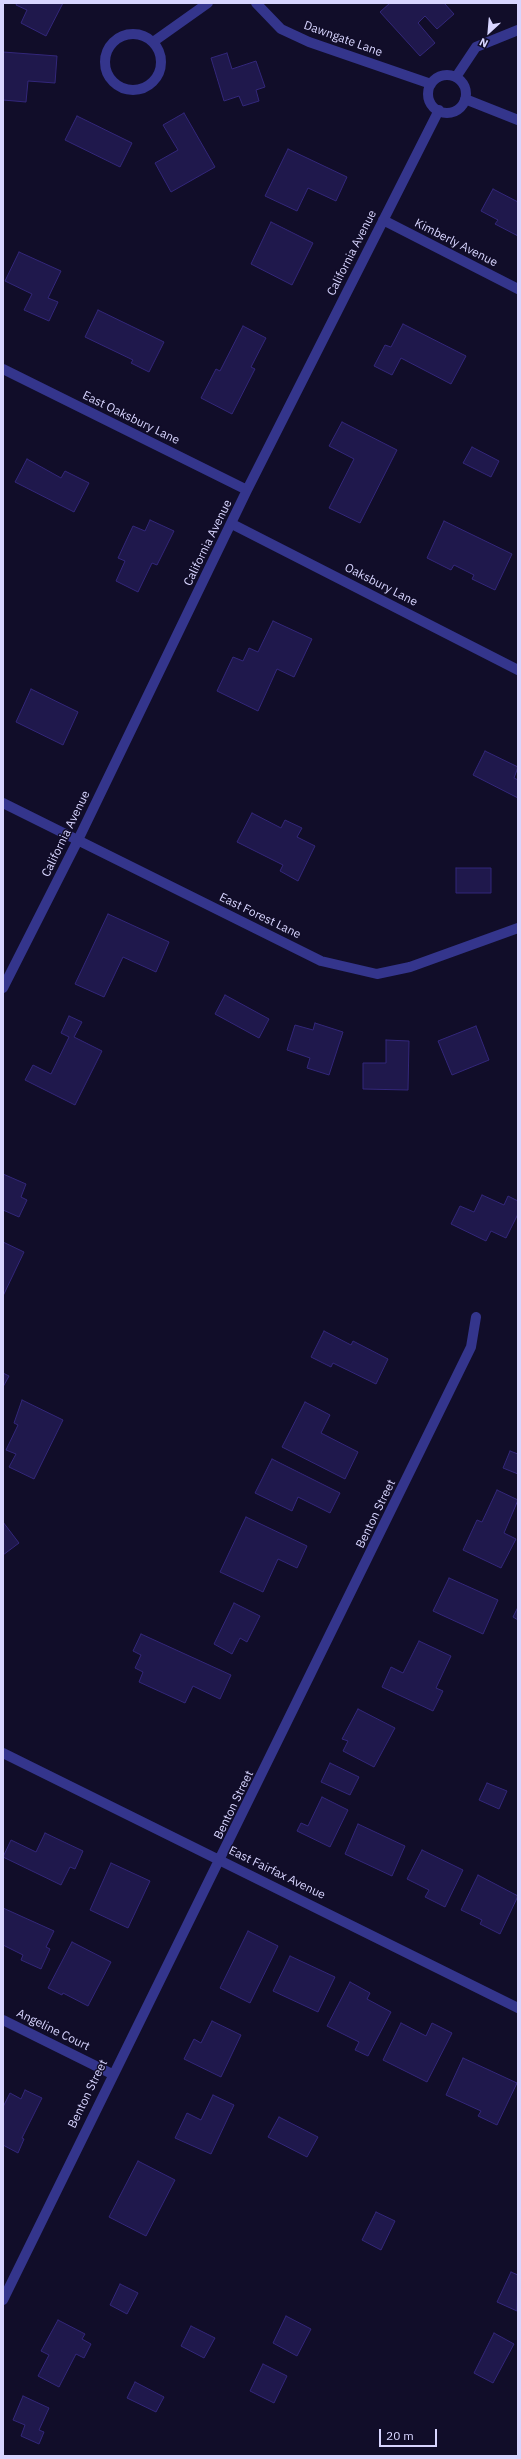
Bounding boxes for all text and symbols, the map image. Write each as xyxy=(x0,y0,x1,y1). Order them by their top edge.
north arrow xyxy=(469,12,509,52)
street label: Dawngate Lane xyxy=(302,18,384,60)
text: N xyxy=(477,35,490,51)
street label: California Avenue xyxy=(324,208,380,298)
street label: Kimberly Avenue xyxy=(412,216,500,270)
street label: East Oaksbury Lane xyxy=(80,388,182,448)
street label: California Avenue xyxy=(181,498,235,588)
street label: Oaksbury Lane xyxy=(342,560,420,610)
street label: California Avenue xyxy=(39,789,93,879)
street label: East Forest Lane xyxy=(217,890,303,942)
street label: Benton Street xyxy=(353,1477,399,1551)
street label: Benton Street xyxy=(211,1768,257,1842)
street label: East Fairfax Avenue xyxy=(226,1843,328,1903)
street label: Angeline Court xyxy=(14,2006,92,2054)
street label: Benton Street xyxy=(65,2057,111,2131)
scale bar xyxy=(381,2421,439,2447)
text: 20 m xyxy=(386,2428,414,2443)

